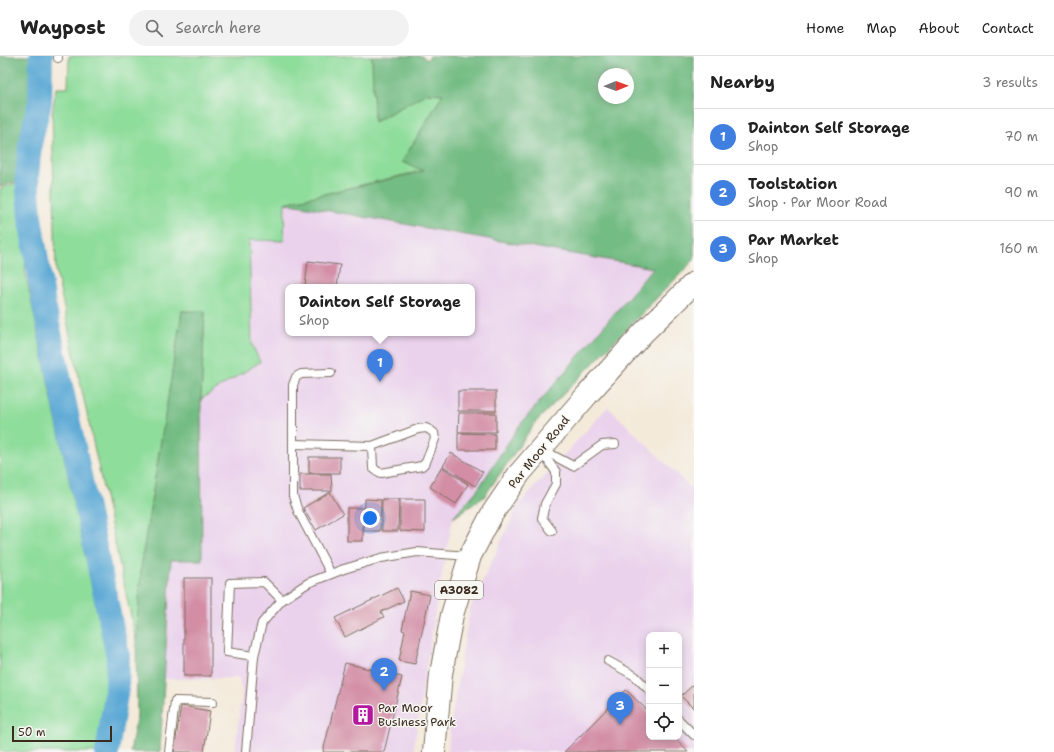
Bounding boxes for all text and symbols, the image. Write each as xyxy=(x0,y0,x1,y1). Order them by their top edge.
search box xyxy=(129,10,409,46)
text: Waypost xyxy=(20,15,105,40)
icon: search xyxy=(143,17,165,39)
text: Search here xyxy=(175,18,261,38)
text: Home xyxy=(806,19,845,37)
text: Map xyxy=(867,19,897,37)
text: About xyxy=(919,19,960,37)
text: Contact xyxy=(982,19,1034,37)
north arrow xyxy=(598,68,634,104)
text: Nearby xyxy=(710,71,775,93)
text: 3 results xyxy=(982,74,1038,91)
text: Dainton Self Storage xyxy=(748,118,910,138)
text: 1 xyxy=(720,128,726,145)
text: 70 m xyxy=(1004,128,1038,145)
text: Shop xyxy=(748,138,778,155)
text: Toolstation xyxy=(748,174,837,194)
text: 2 xyxy=(718,184,728,201)
text: 90 m xyxy=(1004,184,1038,201)
text: Shop · Par Moor Road xyxy=(748,194,887,211)
text: Par Market xyxy=(748,230,839,250)
text: 3 xyxy=(718,240,728,257)
text: 160 m xyxy=(1000,240,1038,257)
text: Shop xyxy=(748,250,778,267)
popup xyxy=(285,284,475,336)
text: Dainton Self Storage xyxy=(299,292,461,312)
text: Shop xyxy=(299,312,329,329)
pin: 1 xyxy=(367,349,393,382)
street label: Par Moor Road xyxy=(505,412,574,492)
your location xyxy=(360,508,380,528)
road number: A3082 xyxy=(435,581,483,599)
map controls xyxy=(646,632,682,740)
button: + xyxy=(646,632,682,668)
pin: 2 xyxy=(371,658,397,691)
button: − xyxy=(646,668,682,704)
pin: 3 xyxy=(607,692,633,725)
place label: Par Moor Business Park xyxy=(378,700,456,730)
building icon: Par Moor Business Park xyxy=(350,702,376,728)
button: locate xyxy=(646,704,682,740)
scale bar xyxy=(12,724,112,743)
text: 50 m xyxy=(18,725,46,740)

